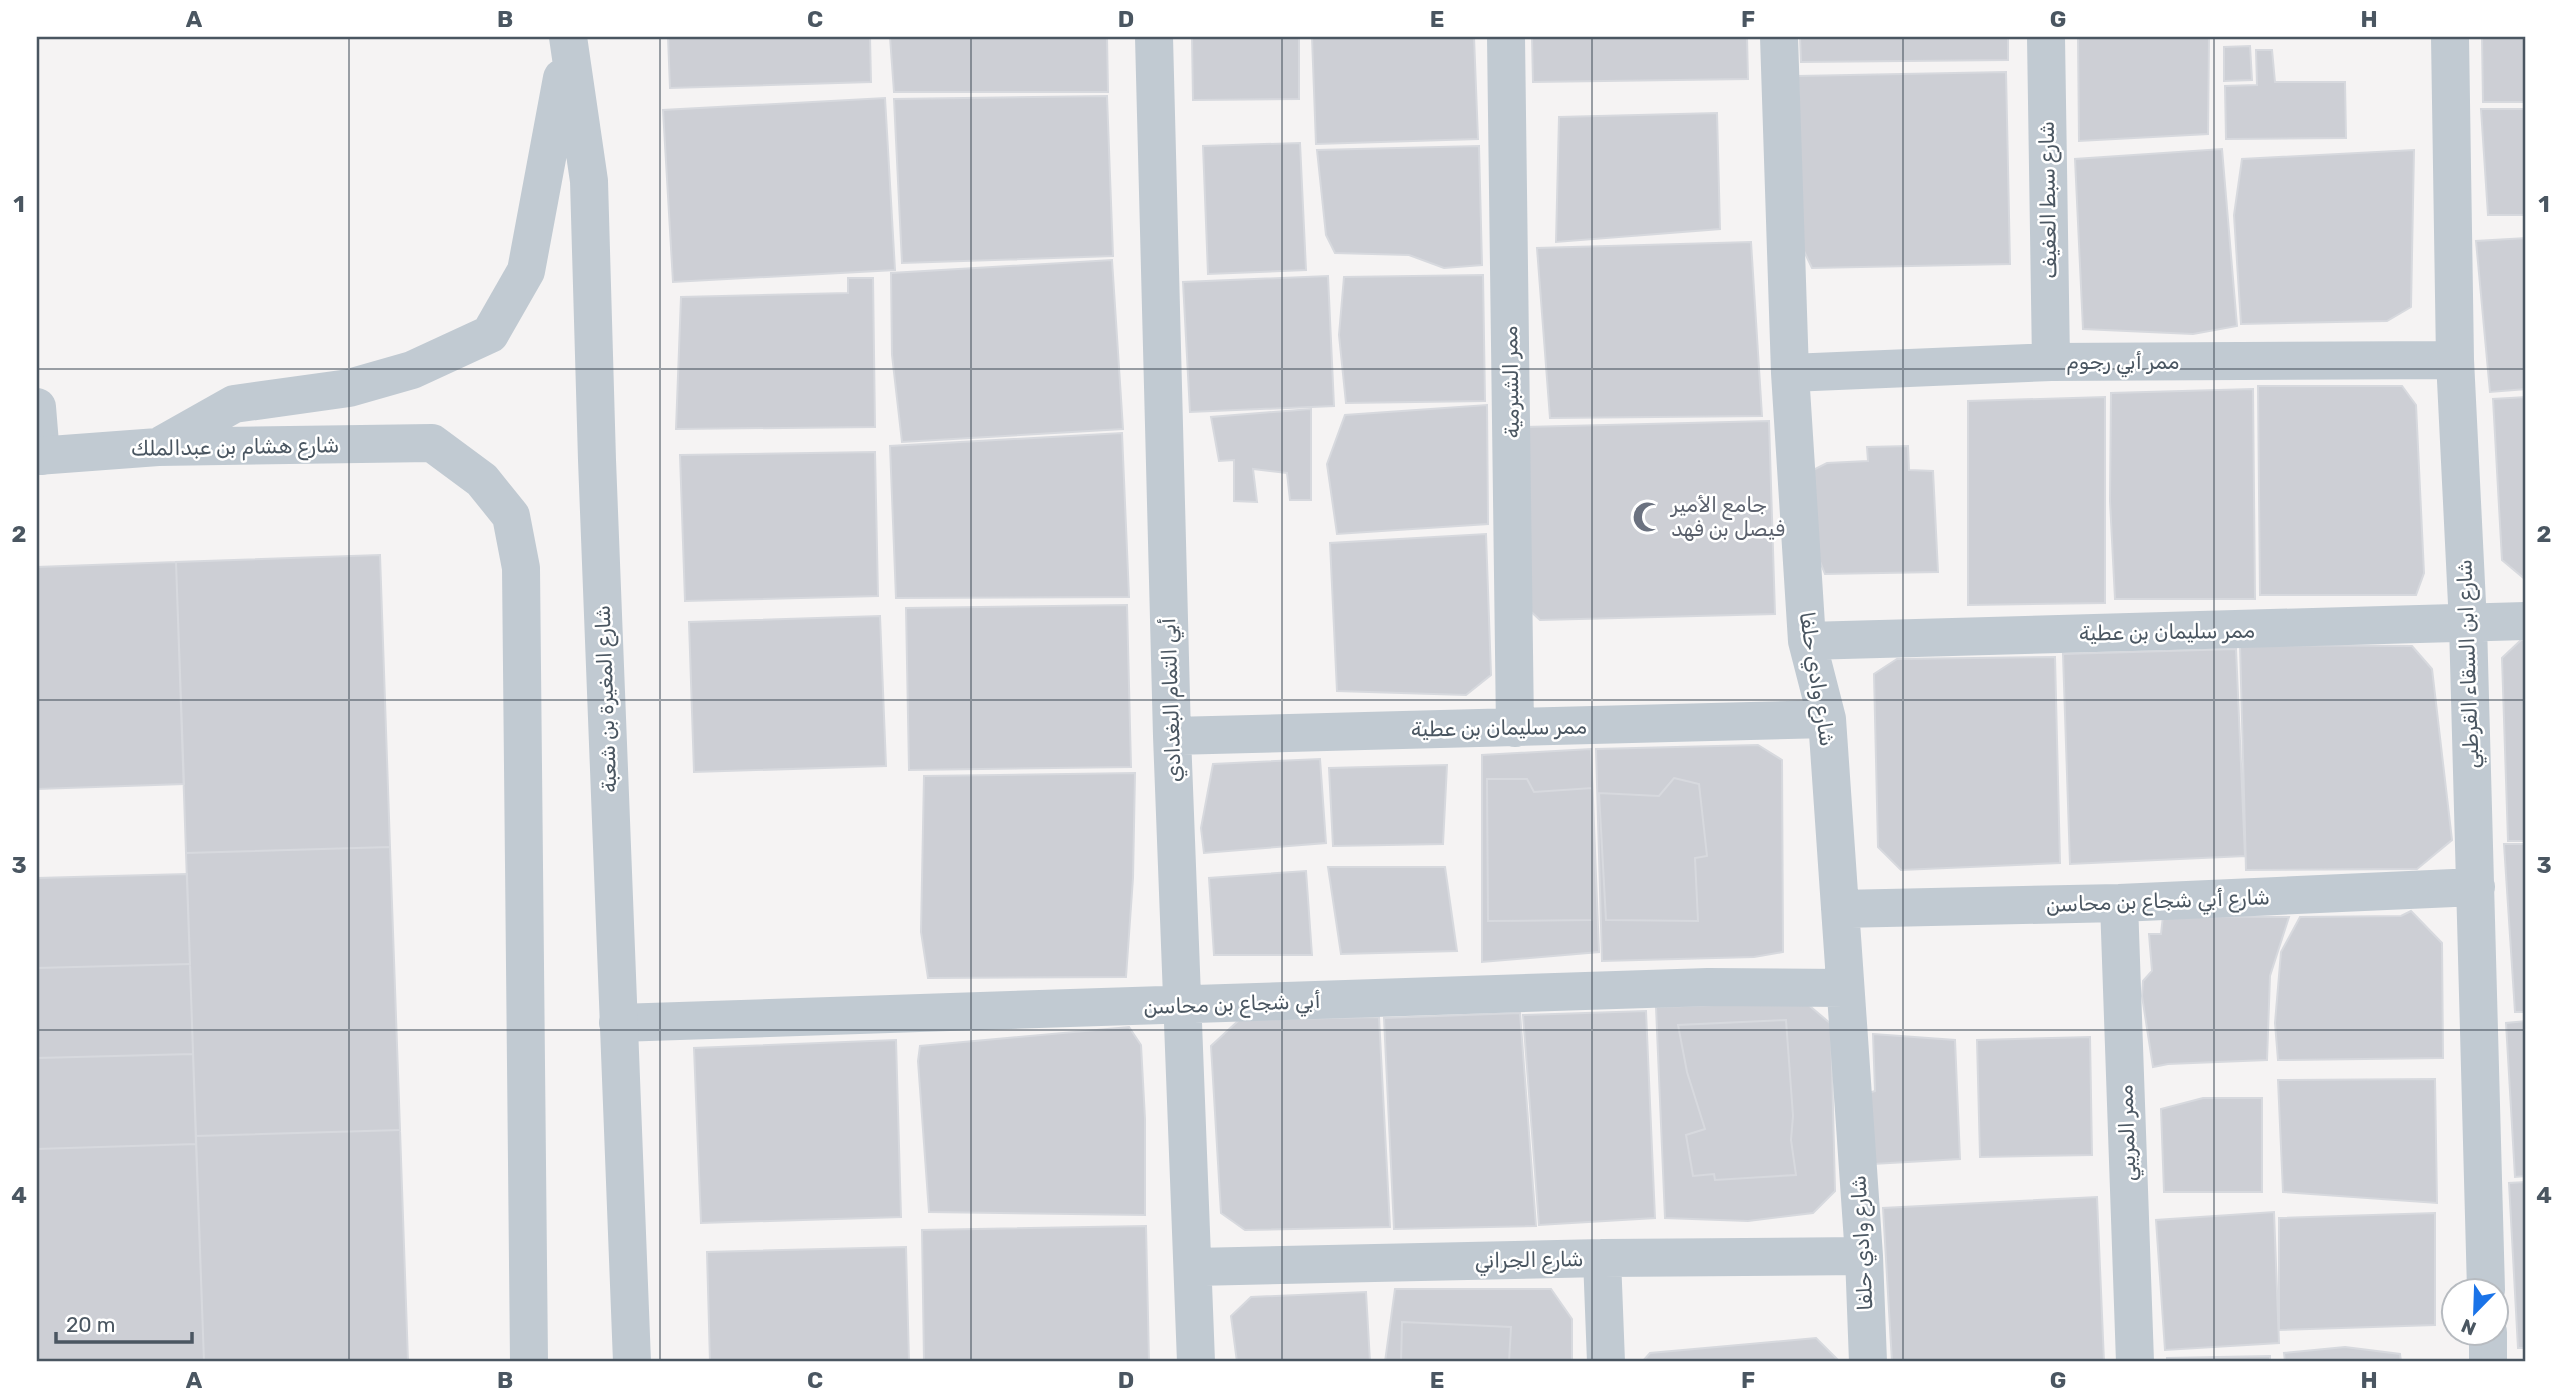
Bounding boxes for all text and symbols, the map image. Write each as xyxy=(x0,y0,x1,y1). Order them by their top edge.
text: A xyxy=(186,5,203,33)
text: B xyxy=(497,5,513,33)
text: C xyxy=(807,5,823,33)
text: D xyxy=(1118,5,1134,33)
text: E xyxy=(1430,5,1444,33)
text: F xyxy=(1741,5,1755,33)
text: G xyxy=(2050,5,2066,33)
text: H xyxy=(2360,5,2378,33)
street label: شارع سبط العفيف xyxy=(2034,121,2063,279)
text: 1 xyxy=(13,190,25,218)
text: 1 xyxy=(2538,190,2550,218)
street label: ممر الشبرمية xyxy=(1497,325,1524,439)
street label: ممر أبي رجوم xyxy=(2067,349,2179,378)
street label: شارع هشام بن عبدالملك xyxy=(131,432,339,463)
place label: جامع الأمير فيصل بن فهد xyxy=(1669,492,1785,541)
mosque icon: جامع الأمير فيصل بن فهد xyxy=(1631,500,1665,534)
text: 2 xyxy=(12,520,26,548)
text: 2 xyxy=(2537,520,2551,548)
street label: شارع ابن السقاء القرطبي xyxy=(2451,559,2488,769)
street label: شارع المغيرة بن شعبة xyxy=(590,605,623,793)
street label: شارع وادي حلفا xyxy=(1793,610,1840,748)
street label: أبي التمام البغدادي xyxy=(1155,617,1190,783)
street label: ممر سليمان بن عطية xyxy=(2079,617,2255,646)
street label: ممر سليمان بن عطية xyxy=(1411,713,1587,742)
text: 3 xyxy=(11,851,27,879)
text: 3 xyxy=(2536,851,2552,879)
street label: شارع أبي شجاع بن محاسن xyxy=(2046,884,2271,921)
street label: أبي شجاع بن محاسن xyxy=(1143,988,1321,1023)
street label: ممر المريبي xyxy=(2112,1084,2145,1182)
street label: شارع وادي حلفا xyxy=(1845,1175,1880,1311)
text: 4 xyxy=(11,1181,27,1209)
text: 4 xyxy=(2536,1181,2552,1209)
street label: شارع الجراني xyxy=(1474,1246,1584,1277)
north arrow xyxy=(2440,1276,2510,1346)
scale bar xyxy=(56,1301,192,1345)
text: 20 m xyxy=(66,1312,115,1337)
text: N xyxy=(2458,1314,2479,1340)
text: A xyxy=(186,1366,203,1394)
text: B xyxy=(497,1366,513,1394)
text: C xyxy=(807,1366,823,1394)
text: D xyxy=(1118,1366,1134,1394)
text: E xyxy=(1430,1366,1444,1394)
text: F xyxy=(1741,1366,1755,1394)
text: G xyxy=(2050,1366,2066,1394)
text: H xyxy=(2360,1366,2378,1394)

